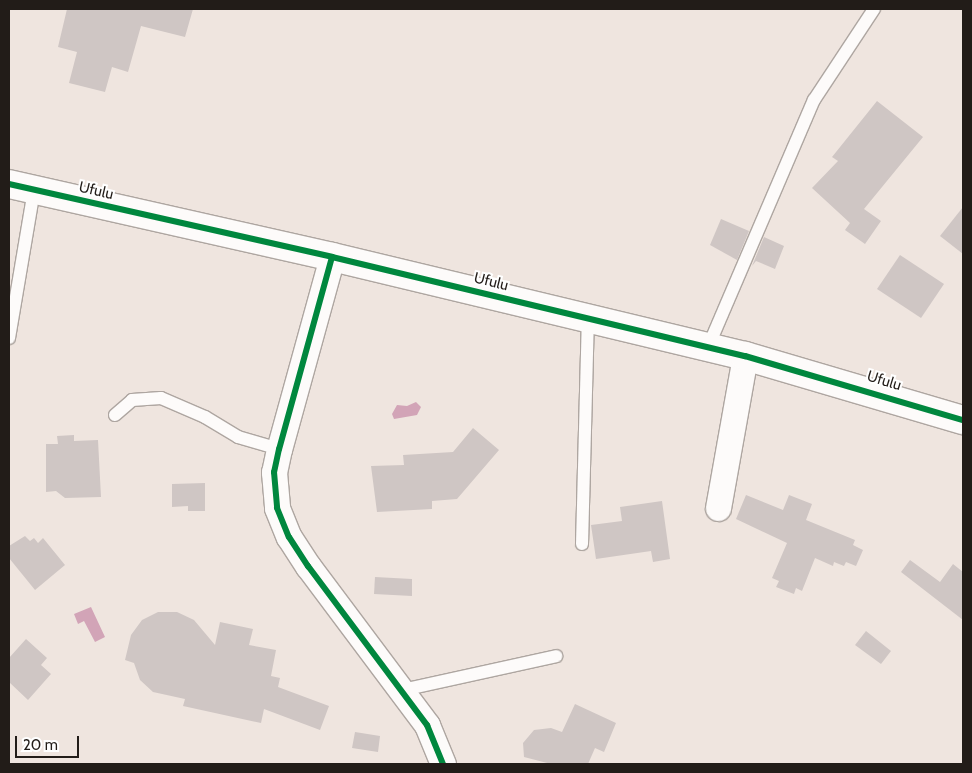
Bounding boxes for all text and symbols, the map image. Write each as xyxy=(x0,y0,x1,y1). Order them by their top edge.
street label: Ufulu xyxy=(77,178,115,204)
street label: Ufulu xyxy=(472,269,510,295)
street label: Ufulu xyxy=(865,367,903,395)
scale bar xyxy=(18,726,81,758)
text: 20 m xyxy=(23,736,58,754)

